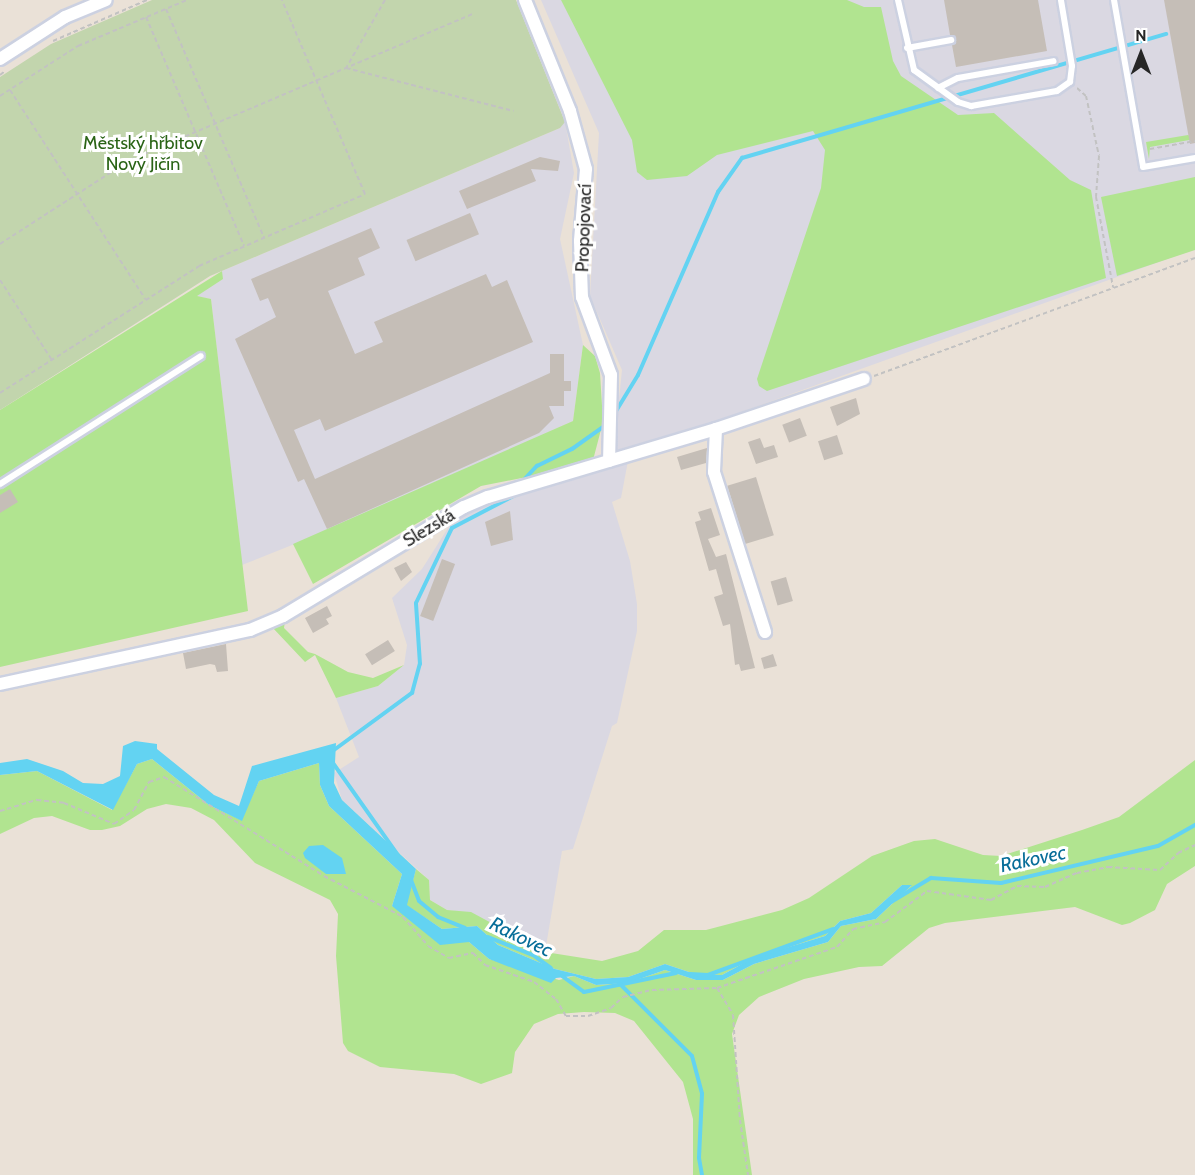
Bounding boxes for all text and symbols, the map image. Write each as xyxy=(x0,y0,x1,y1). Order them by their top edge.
north arrow xyxy=(1111,24,1171,84)
text: N xyxy=(1135,26,1147,45)
park label: Městský hřbitov Nový Jičín xyxy=(83,133,203,176)
street label: Propojovací xyxy=(572,183,596,273)
street label: Slezská xyxy=(399,504,459,552)
water label: Rakovec xyxy=(998,840,1068,878)
water label: Rakovec xyxy=(486,912,556,962)

